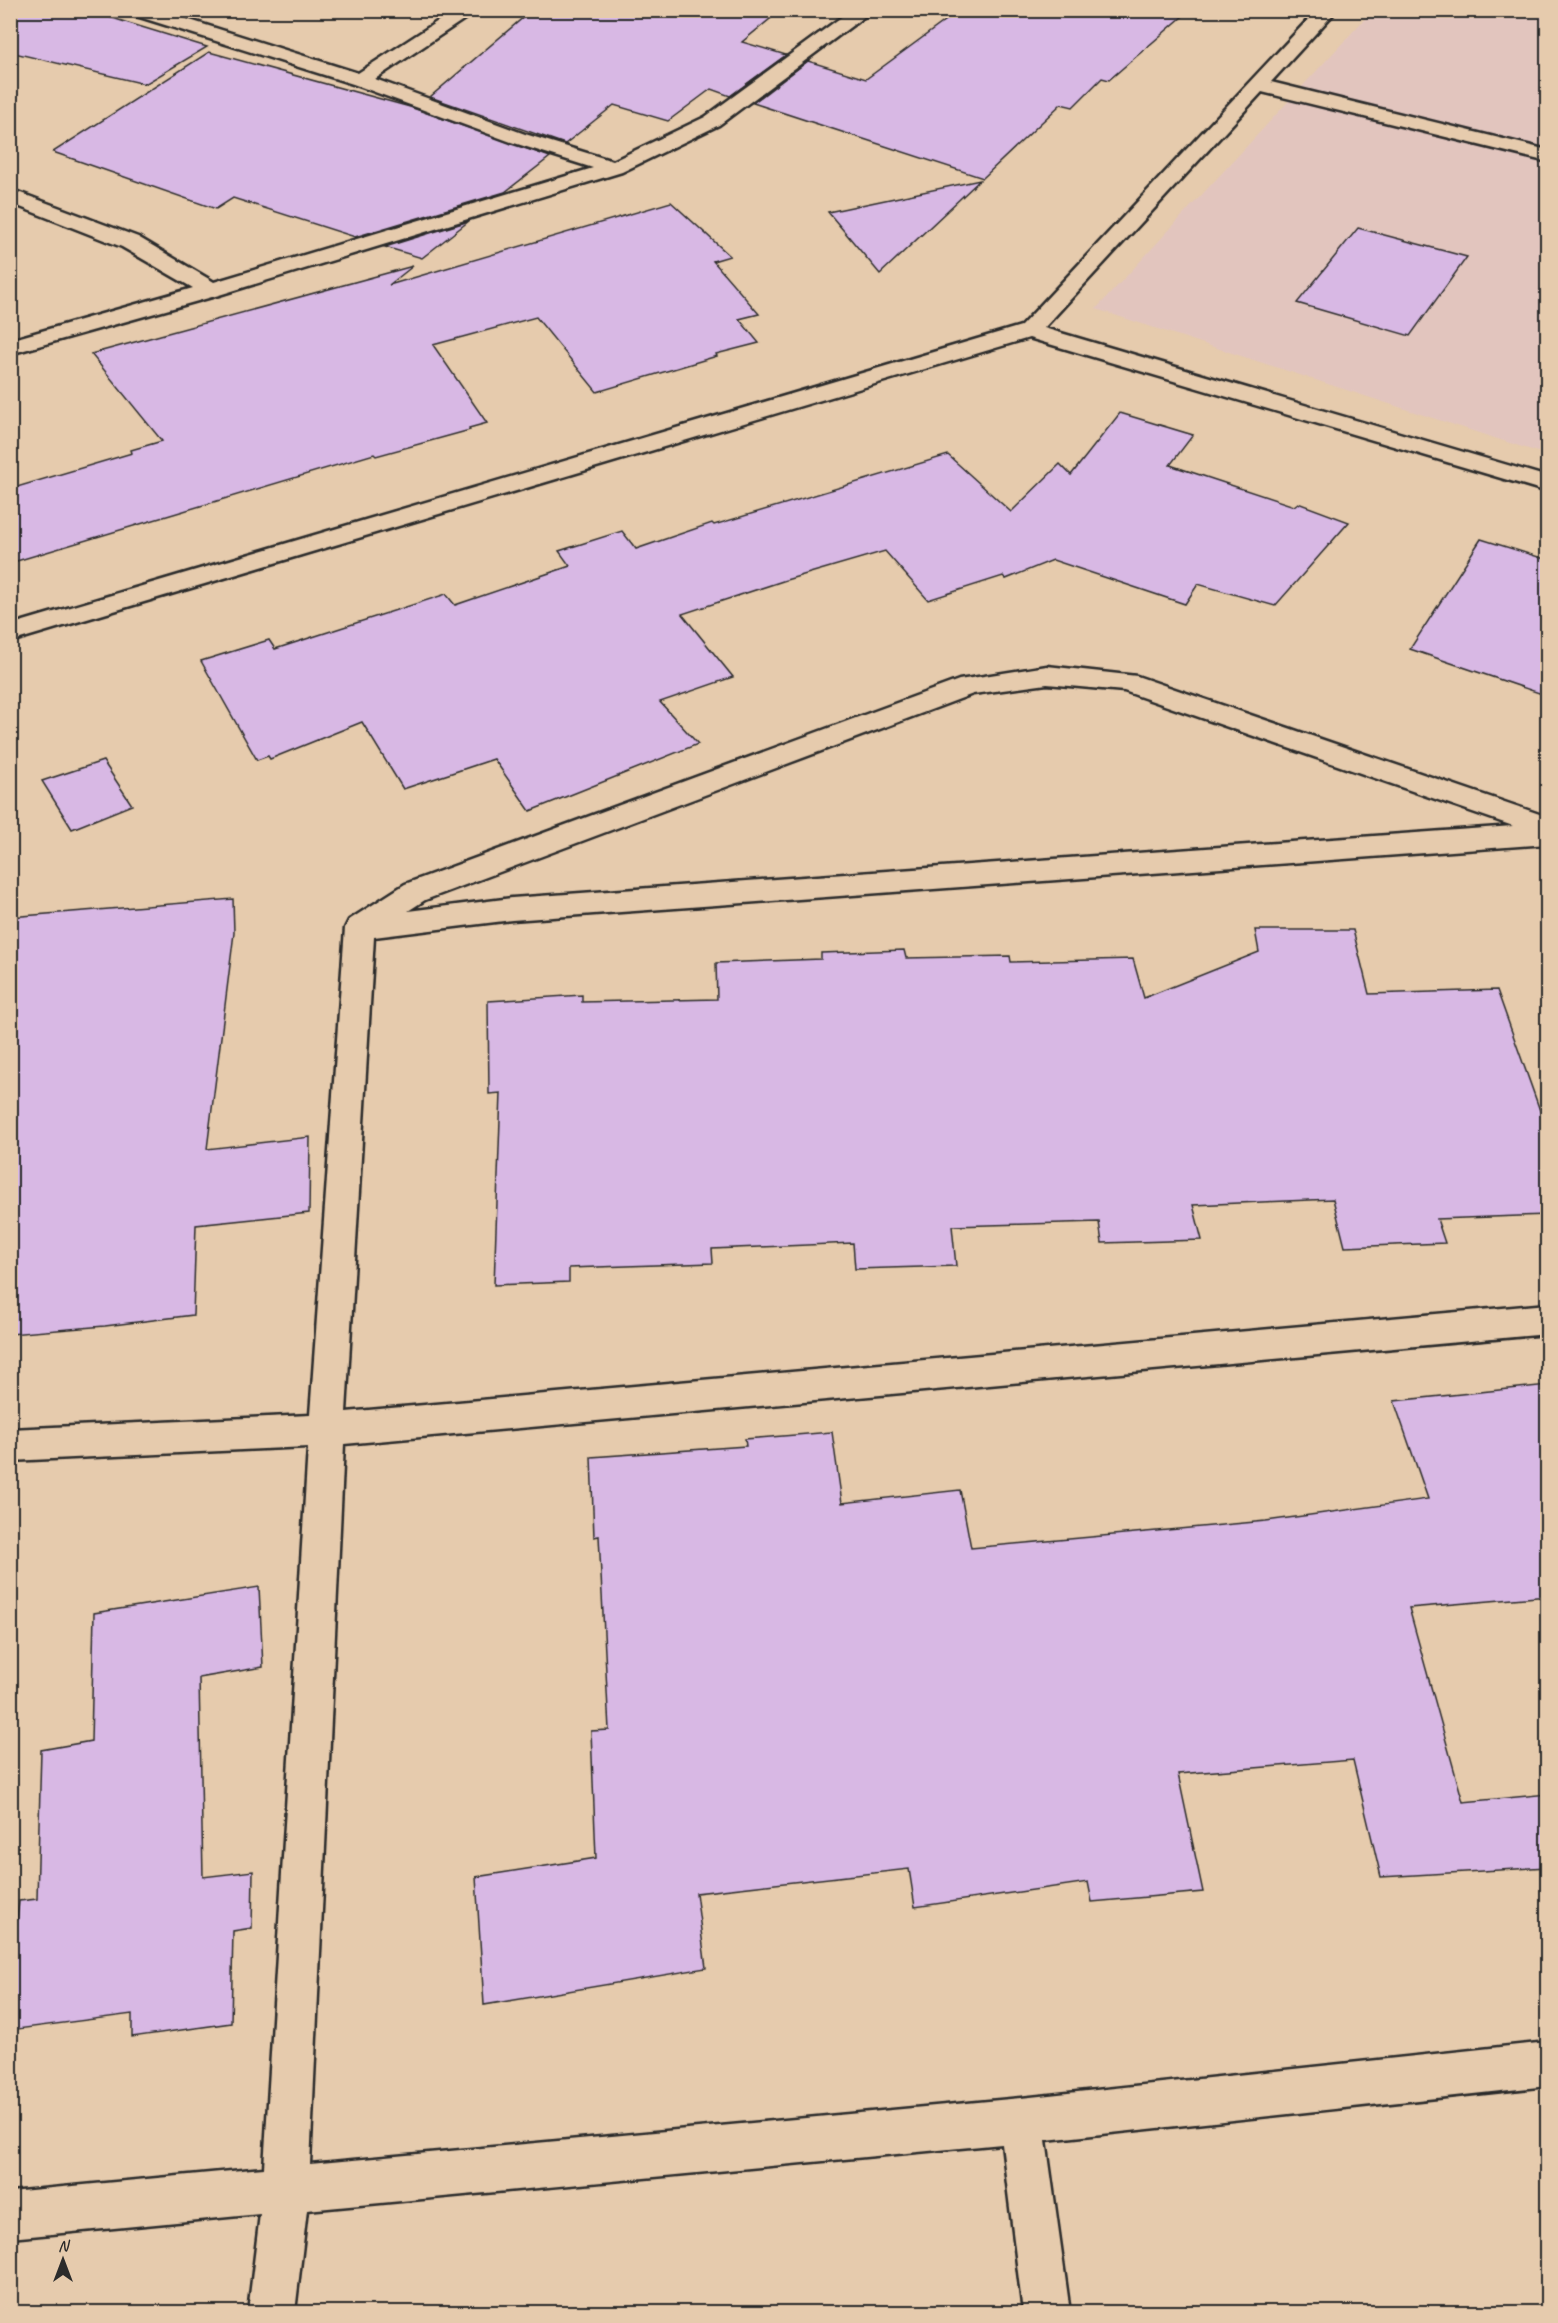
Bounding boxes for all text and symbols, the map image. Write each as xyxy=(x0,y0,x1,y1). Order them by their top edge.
north arrow xyxy=(33,2230,93,2290)
text: N xyxy=(58,2236,71,2256)

